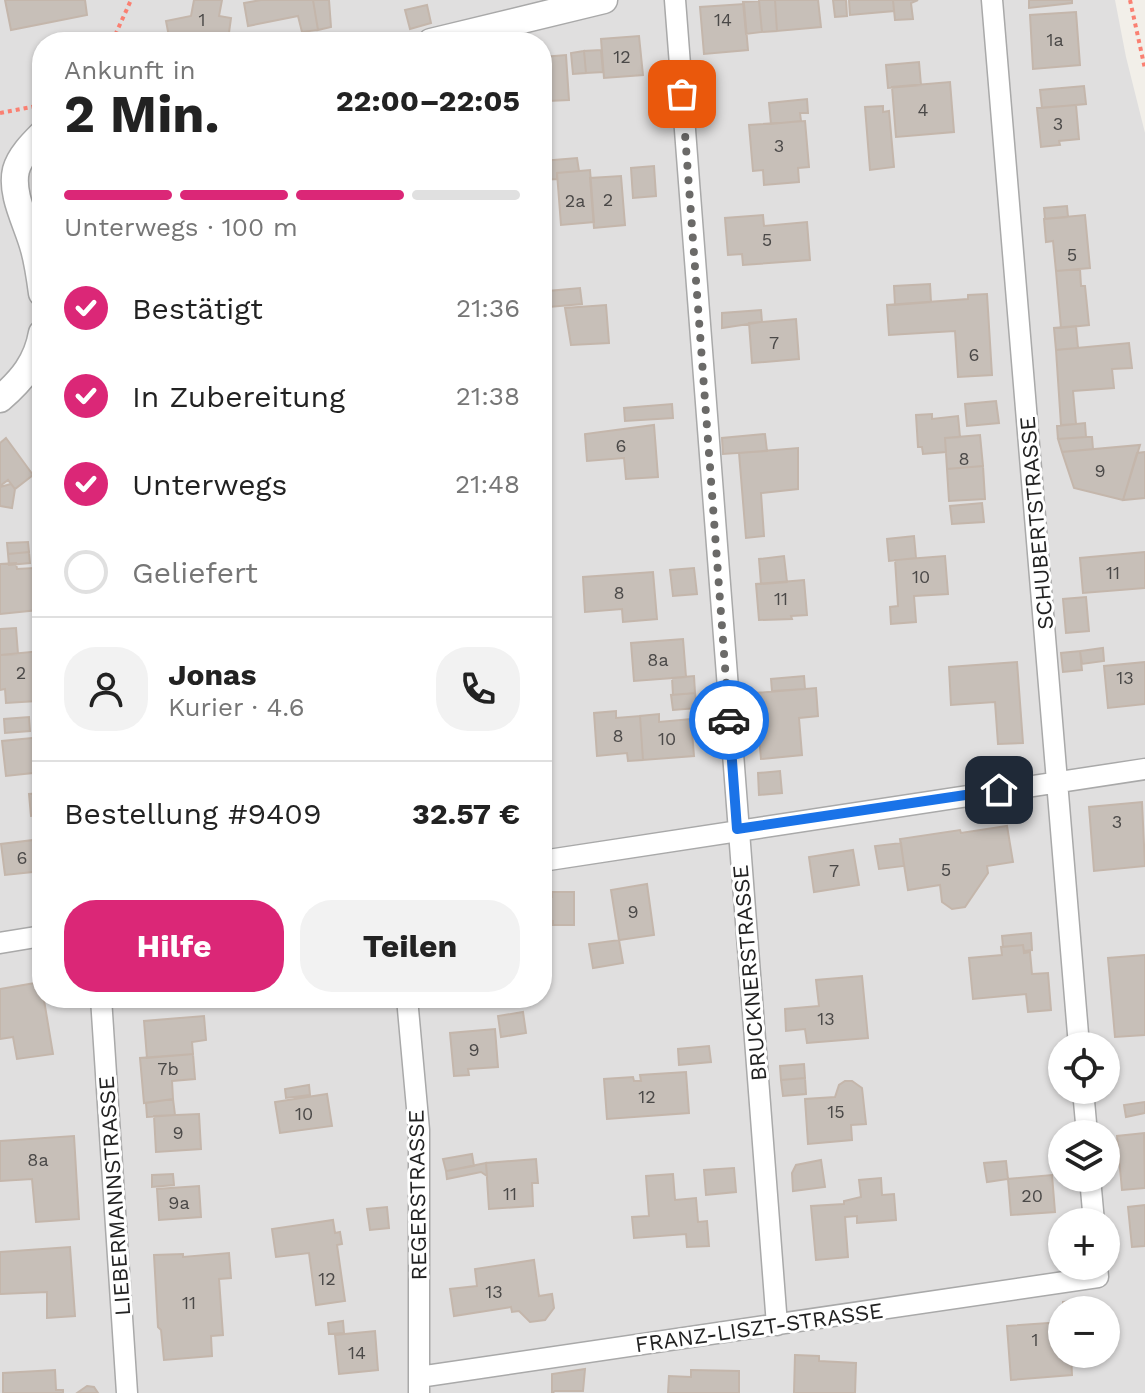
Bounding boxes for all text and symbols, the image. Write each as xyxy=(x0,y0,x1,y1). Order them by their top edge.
house number: 1 xyxy=(198,9,206,30)
house number: 14 xyxy=(714,9,732,30)
house number: 1a xyxy=(1046,29,1064,50)
house number: 12 xyxy=(613,46,631,67)
text: Ankunft in xyxy=(64,55,196,85)
pin xyxy=(648,60,716,128)
icon: bag xyxy=(660,72,704,116)
text: 22:00–22:05 xyxy=(336,83,520,118)
text: 2 Min. xyxy=(64,84,220,145)
house number: 4 xyxy=(918,99,929,120)
house number: 3 xyxy=(1053,113,1063,134)
house number: 3 xyxy=(774,135,784,156)
house number: 2 xyxy=(603,189,613,210)
house number: 2a xyxy=(565,190,585,211)
text: Unterwegs · 100 m xyxy=(64,212,298,242)
house number: 5 xyxy=(762,229,772,250)
house number: 5 xyxy=(1067,244,1077,265)
icon: check xyxy=(64,286,108,330)
text: Bestätigt xyxy=(132,291,263,326)
text: 21:36 xyxy=(456,293,520,323)
house number: 7 xyxy=(769,332,779,353)
house number: 6 xyxy=(969,344,979,365)
icon: check xyxy=(64,374,108,418)
text: In Zubereitung xyxy=(132,379,345,414)
text: 21:38 xyxy=(456,381,520,411)
street label: SCHUBERTSTRASSE xyxy=(1015,415,1058,631)
house number: 6 xyxy=(616,435,626,456)
house number: 8 xyxy=(958,448,970,469)
house number: 9 xyxy=(1094,460,1106,481)
icon: check xyxy=(64,462,108,506)
text: Unterwegs xyxy=(132,467,287,502)
text: 21:48 xyxy=(455,469,520,499)
text: Geliefert xyxy=(132,555,258,590)
house number: 11 xyxy=(1106,562,1120,583)
house number: 10 xyxy=(912,566,930,587)
house number: 8 xyxy=(613,582,625,603)
house number: 11 xyxy=(774,588,788,609)
button: person xyxy=(64,647,148,731)
button: phone xyxy=(436,647,520,731)
house number: 8a xyxy=(647,649,669,670)
text: Jonas xyxy=(168,657,256,692)
house number: 2 xyxy=(16,662,26,683)
house number: 13 xyxy=(1116,667,1134,688)
courier xyxy=(689,680,769,760)
text: Kurier · 4.6 xyxy=(168,692,305,722)
icon: car xyxy=(707,698,751,742)
house number: 8 xyxy=(612,725,624,746)
house number: 10 xyxy=(658,728,676,749)
pin xyxy=(965,756,1033,824)
icon: home xyxy=(977,768,1021,812)
text: Bestellung #9409 xyxy=(64,796,321,831)
text: 32.57 € xyxy=(412,796,520,831)
house number: 3 xyxy=(1112,811,1122,832)
house number: 6 xyxy=(17,847,27,868)
house number: 5 xyxy=(941,859,951,880)
house number: 7 xyxy=(829,860,839,881)
street label: BRUCKNERSTRASSE xyxy=(728,864,771,1082)
button: Hilfe xyxy=(64,900,284,992)
button: Teilen xyxy=(300,900,520,992)
house number: 9 xyxy=(627,901,639,922)
house number: 13 xyxy=(817,1008,835,1029)
map controls xyxy=(1048,1032,1120,1368)
button: locate xyxy=(1048,1032,1120,1104)
house number: 9 xyxy=(468,1039,480,1060)
house number: 7b xyxy=(157,1058,179,1079)
street label: LIEBERMANNSTRASSE xyxy=(94,1075,135,1317)
house number: 12 xyxy=(638,1086,656,1107)
house number: 15 xyxy=(827,1101,845,1122)
house number: 10 xyxy=(295,1103,313,1124)
street label: REGERSTRASSE xyxy=(404,1109,431,1281)
button: layers xyxy=(1048,1120,1120,1192)
house number: 9 xyxy=(172,1122,184,1143)
house number: 8a xyxy=(27,1149,49,1170)
house number: 11 xyxy=(503,1183,517,1204)
house number: 20 xyxy=(1021,1185,1043,1206)
house number: 9a xyxy=(168,1192,190,1213)
button: + xyxy=(1048,1208,1120,1280)
house number: 12 xyxy=(318,1268,336,1289)
house number: 13 xyxy=(485,1281,503,1302)
house number: 11 xyxy=(182,1292,196,1313)
button: − xyxy=(1048,1296,1120,1368)
street label: FRANZ-LISZT-STRASSE xyxy=(634,1298,885,1357)
house number: 1 xyxy=(1031,1329,1039,1350)
house number: 14 xyxy=(348,1342,366,1363)

